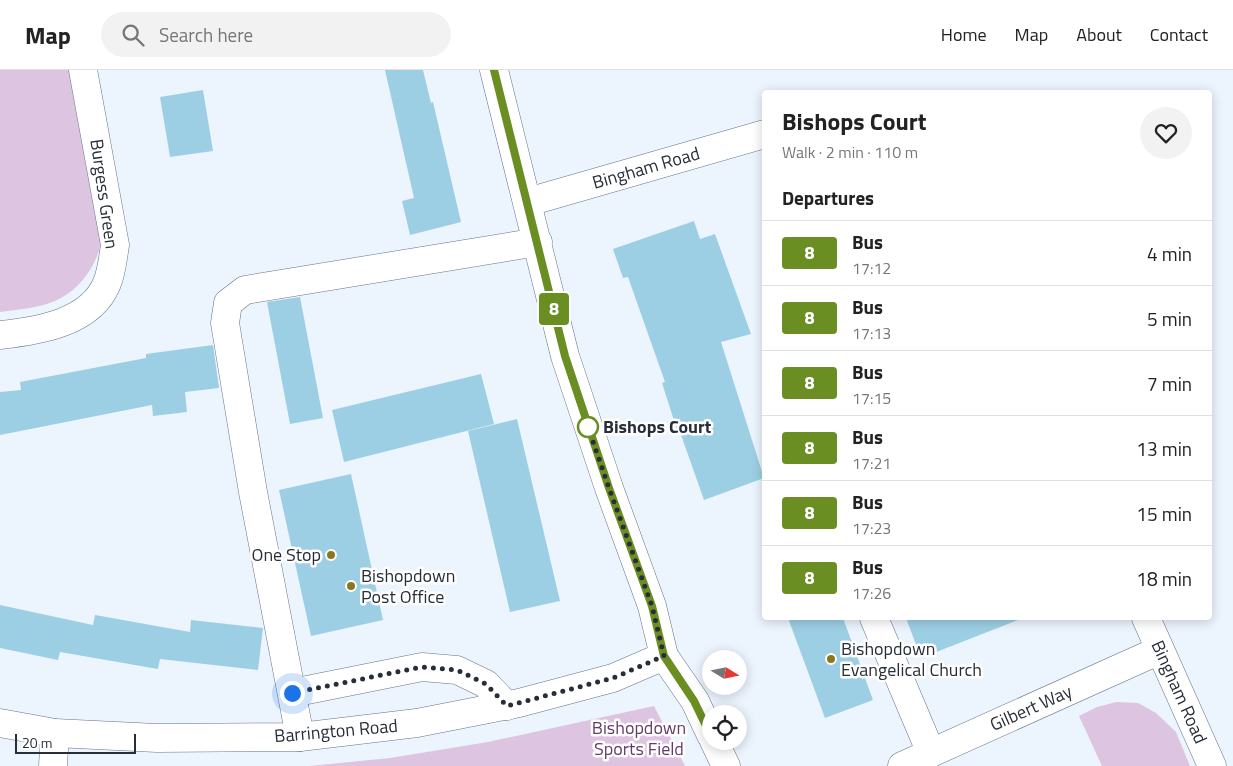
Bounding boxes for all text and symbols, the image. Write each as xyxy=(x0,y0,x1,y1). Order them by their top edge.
search box xyxy=(101,12,451,57)
text: Map xyxy=(25,17,71,53)
text: Search here xyxy=(159,20,253,49)
icon: search xyxy=(119,21,147,49)
text: Home xyxy=(941,21,987,48)
text: Map xyxy=(1015,21,1048,48)
text: About xyxy=(1076,21,1122,48)
text: Contact xyxy=(1150,21,1208,48)
text: Bishops Court xyxy=(782,103,926,139)
button: heart xyxy=(1140,107,1192,159)
street label: Burgess Green xyxy=(83,137,126,251)
street label: Bingham Road xyxy=(589,139,703,196)
text: Walk · 2 min · 110 m xyxy=(782,140,918,164)
text: Departures xyxy=(782,183,874,212)
text: Bus xyxy=(852,227,883,256)
text: 8 xyxy=(804,239,815,266)
text: 4 min xyxy=(1147,239,1192,268)
text: 17:12 xyxy=(852,256,891,280)
text: Bus xyxy=(852,292,883,321)
line badge: 8 xyxy=(538,293,570,325)
text: 8 xyxy=(549,295,559,322)
text: 8 xyxy=(804,304,815,331)
text: 5 min xyxy=(1147,304,1192,333)
text: 17:13 xyxy=(852,321,891,345)
text: Bus xyxy=(852,357,883,386)
text: 8 xyxy=(804,369,815,396)
text: 7 min xyxy=(1147,369,1192,398)
text: 17:15 xyxy=(852,386,891,410)
place label: Bishops Court xyxy=(603,413,712,440)
marker: Bishops Court xyxy=(577,416,599,438)
text: Bus xyxy=(852,422,883,451)
text: 8 xyxy=(804,434,815,461)
text: 13 min xyxy=(1136,434,1192,463)
text: 17:21 xyxy=(852,451,891,475)
text: Bus xyxy=(852,487,883,516)
text: 8 xyxy=(804,499,815,526)
text: 15 min xyxy=(1136,499,1192,528)
text: 17:23 xyxy=(852,516,891,540)
place label: One Stop xyxy=(252,541,321,568)
marker: One Stop xyxy=(325,549,337,561)
text: Bus xyxy=(852,552,883,581)
place label: Bishopdown Post Office xyxy=(361,562,455,610)
text: 8 xyxy=(804,564,815,591)
text: 18 min xyxy=(1136,564,1192,593)
marker: Bishopdown Post Office xyxy=(345,580,357,592)
text: 17:26 xyxy=(852,581,891,605)
place label: Bishopdown Evangelical Church xyxy=(841,635,982,683)
street label: Bingham Road xyxy=(1145,636,1214,748)
north arrow xyxy=(702,650,748,695)
map controls xyxy=(702,650,747,750)
marker: Bishopdown Evangelical Church xyxy=(825,653,837,665)
street label: Gilbert Way xyxy=(985,677,1077,738)
your location xyxy=(280,681,305,706)
button: locate xyxy=(702,705,747,750)
street label: Barrington Road xyxy=(273,712,399,749)
park label: Bishopdown Sports Field xyxy=(592,714,686,762)
scale bar xyxy=(15,731,136,754)
text: 20 m xyxy=(22,732,52,753)

